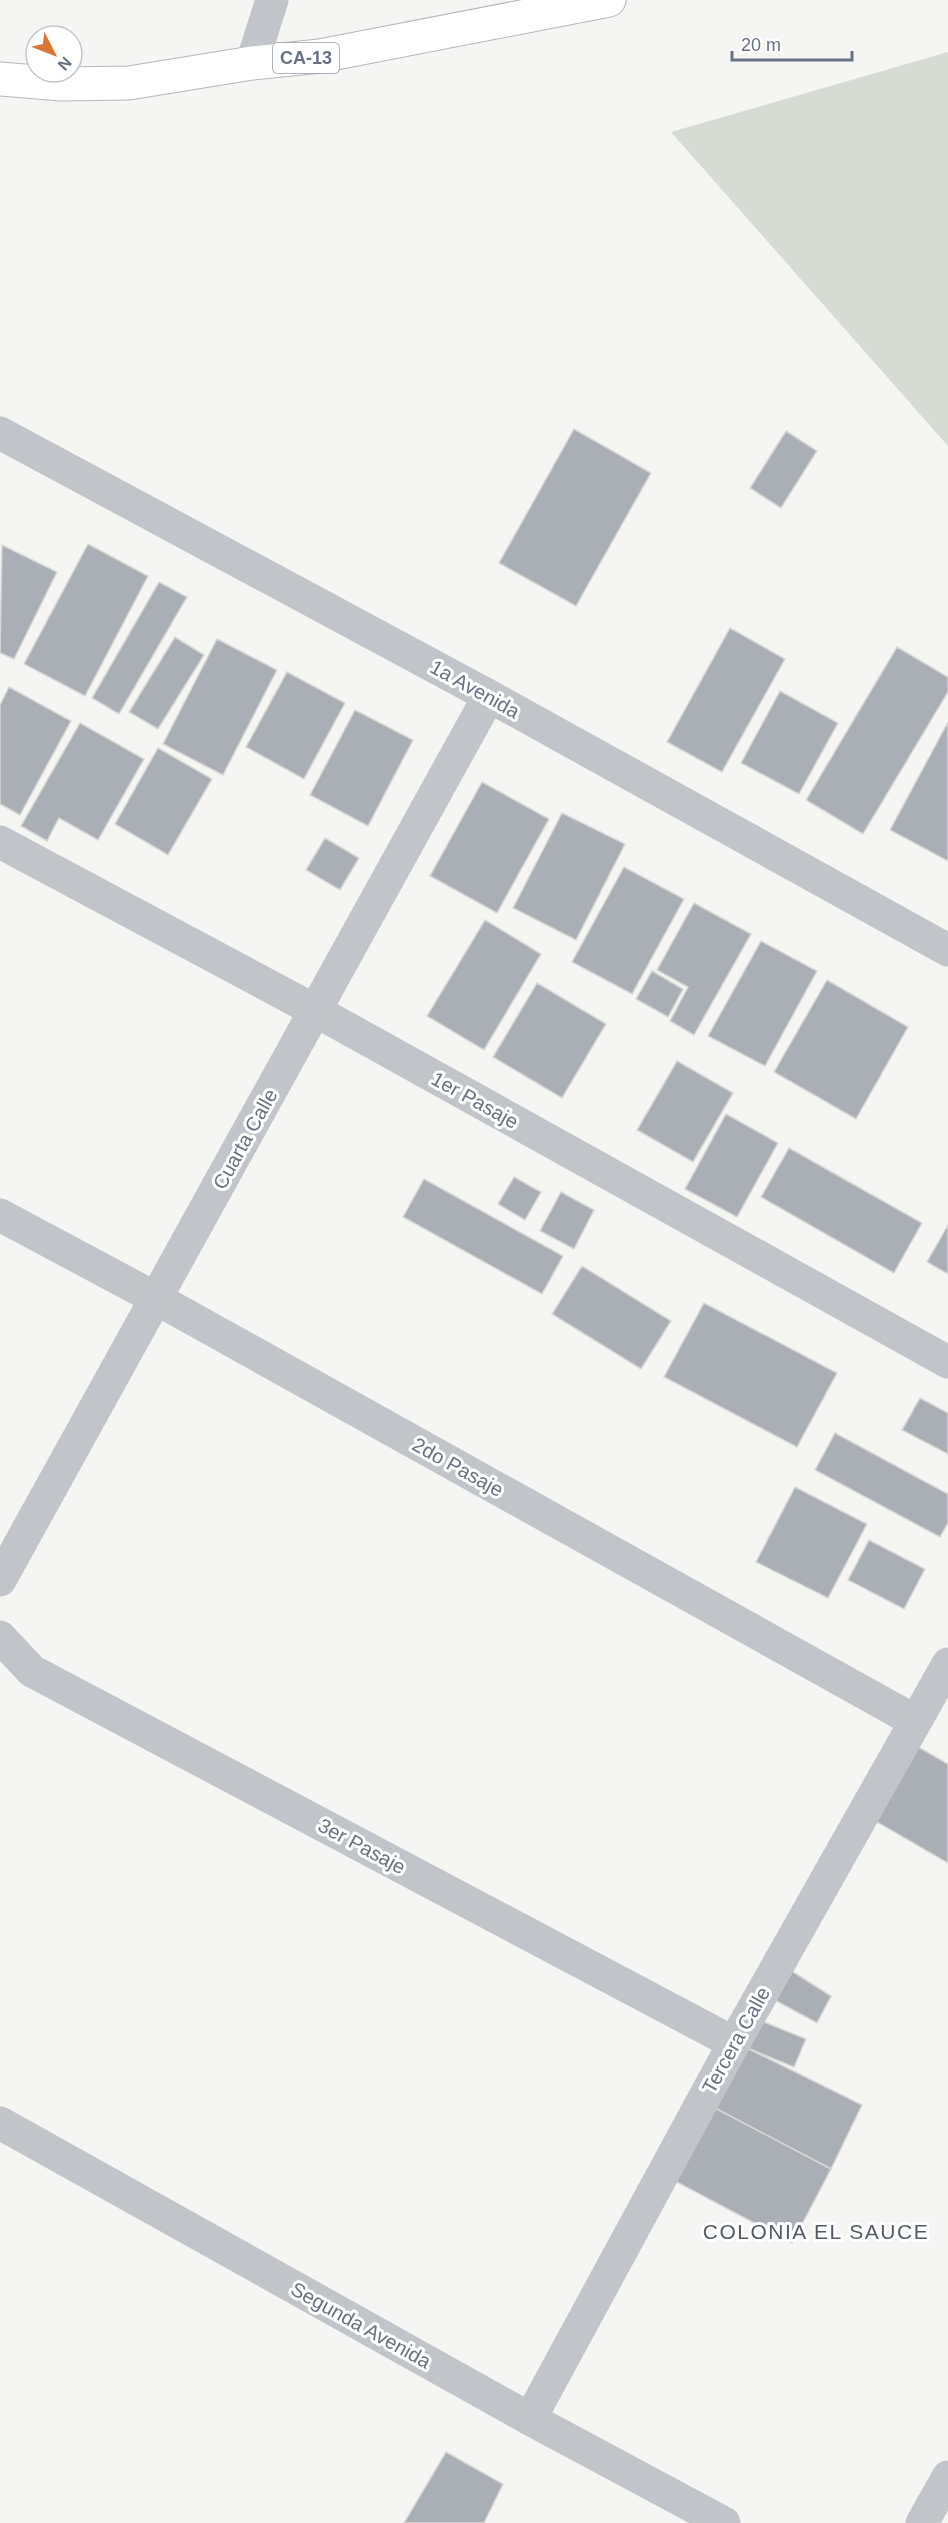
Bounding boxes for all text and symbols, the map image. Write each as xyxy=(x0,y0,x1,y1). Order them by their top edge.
north arrow xyxy=(24,24,84,84)
scale bar xyxy=(732,24,852,62)
text: 20 m xyxy=(741,35,781,55)
road number: CA-13 xyxy=(273,43,339,73)
text: N xyxy=(55,54,75,74)
street label: 1a Avenida xyxy=(427,655,524,723)
street label: 1er Pasaje xyxy=(428,1067,522,1133)
street label: Cuarta Calle xyxy=(208,1085,282,1193)
street label: 2do Pasaje xyxy=(409,1433,507,1501)
street label: 3er Pasaje xyxy=(315,1814,409,1878)
street label: Tercera Calle xyxy=(698,1983,774,2097)
district label: COLONIA EL SAUCE xyxy=(703,2220,929,2243)
street label: Segunda Avenida xyxy=(287,2277,436,2373)

